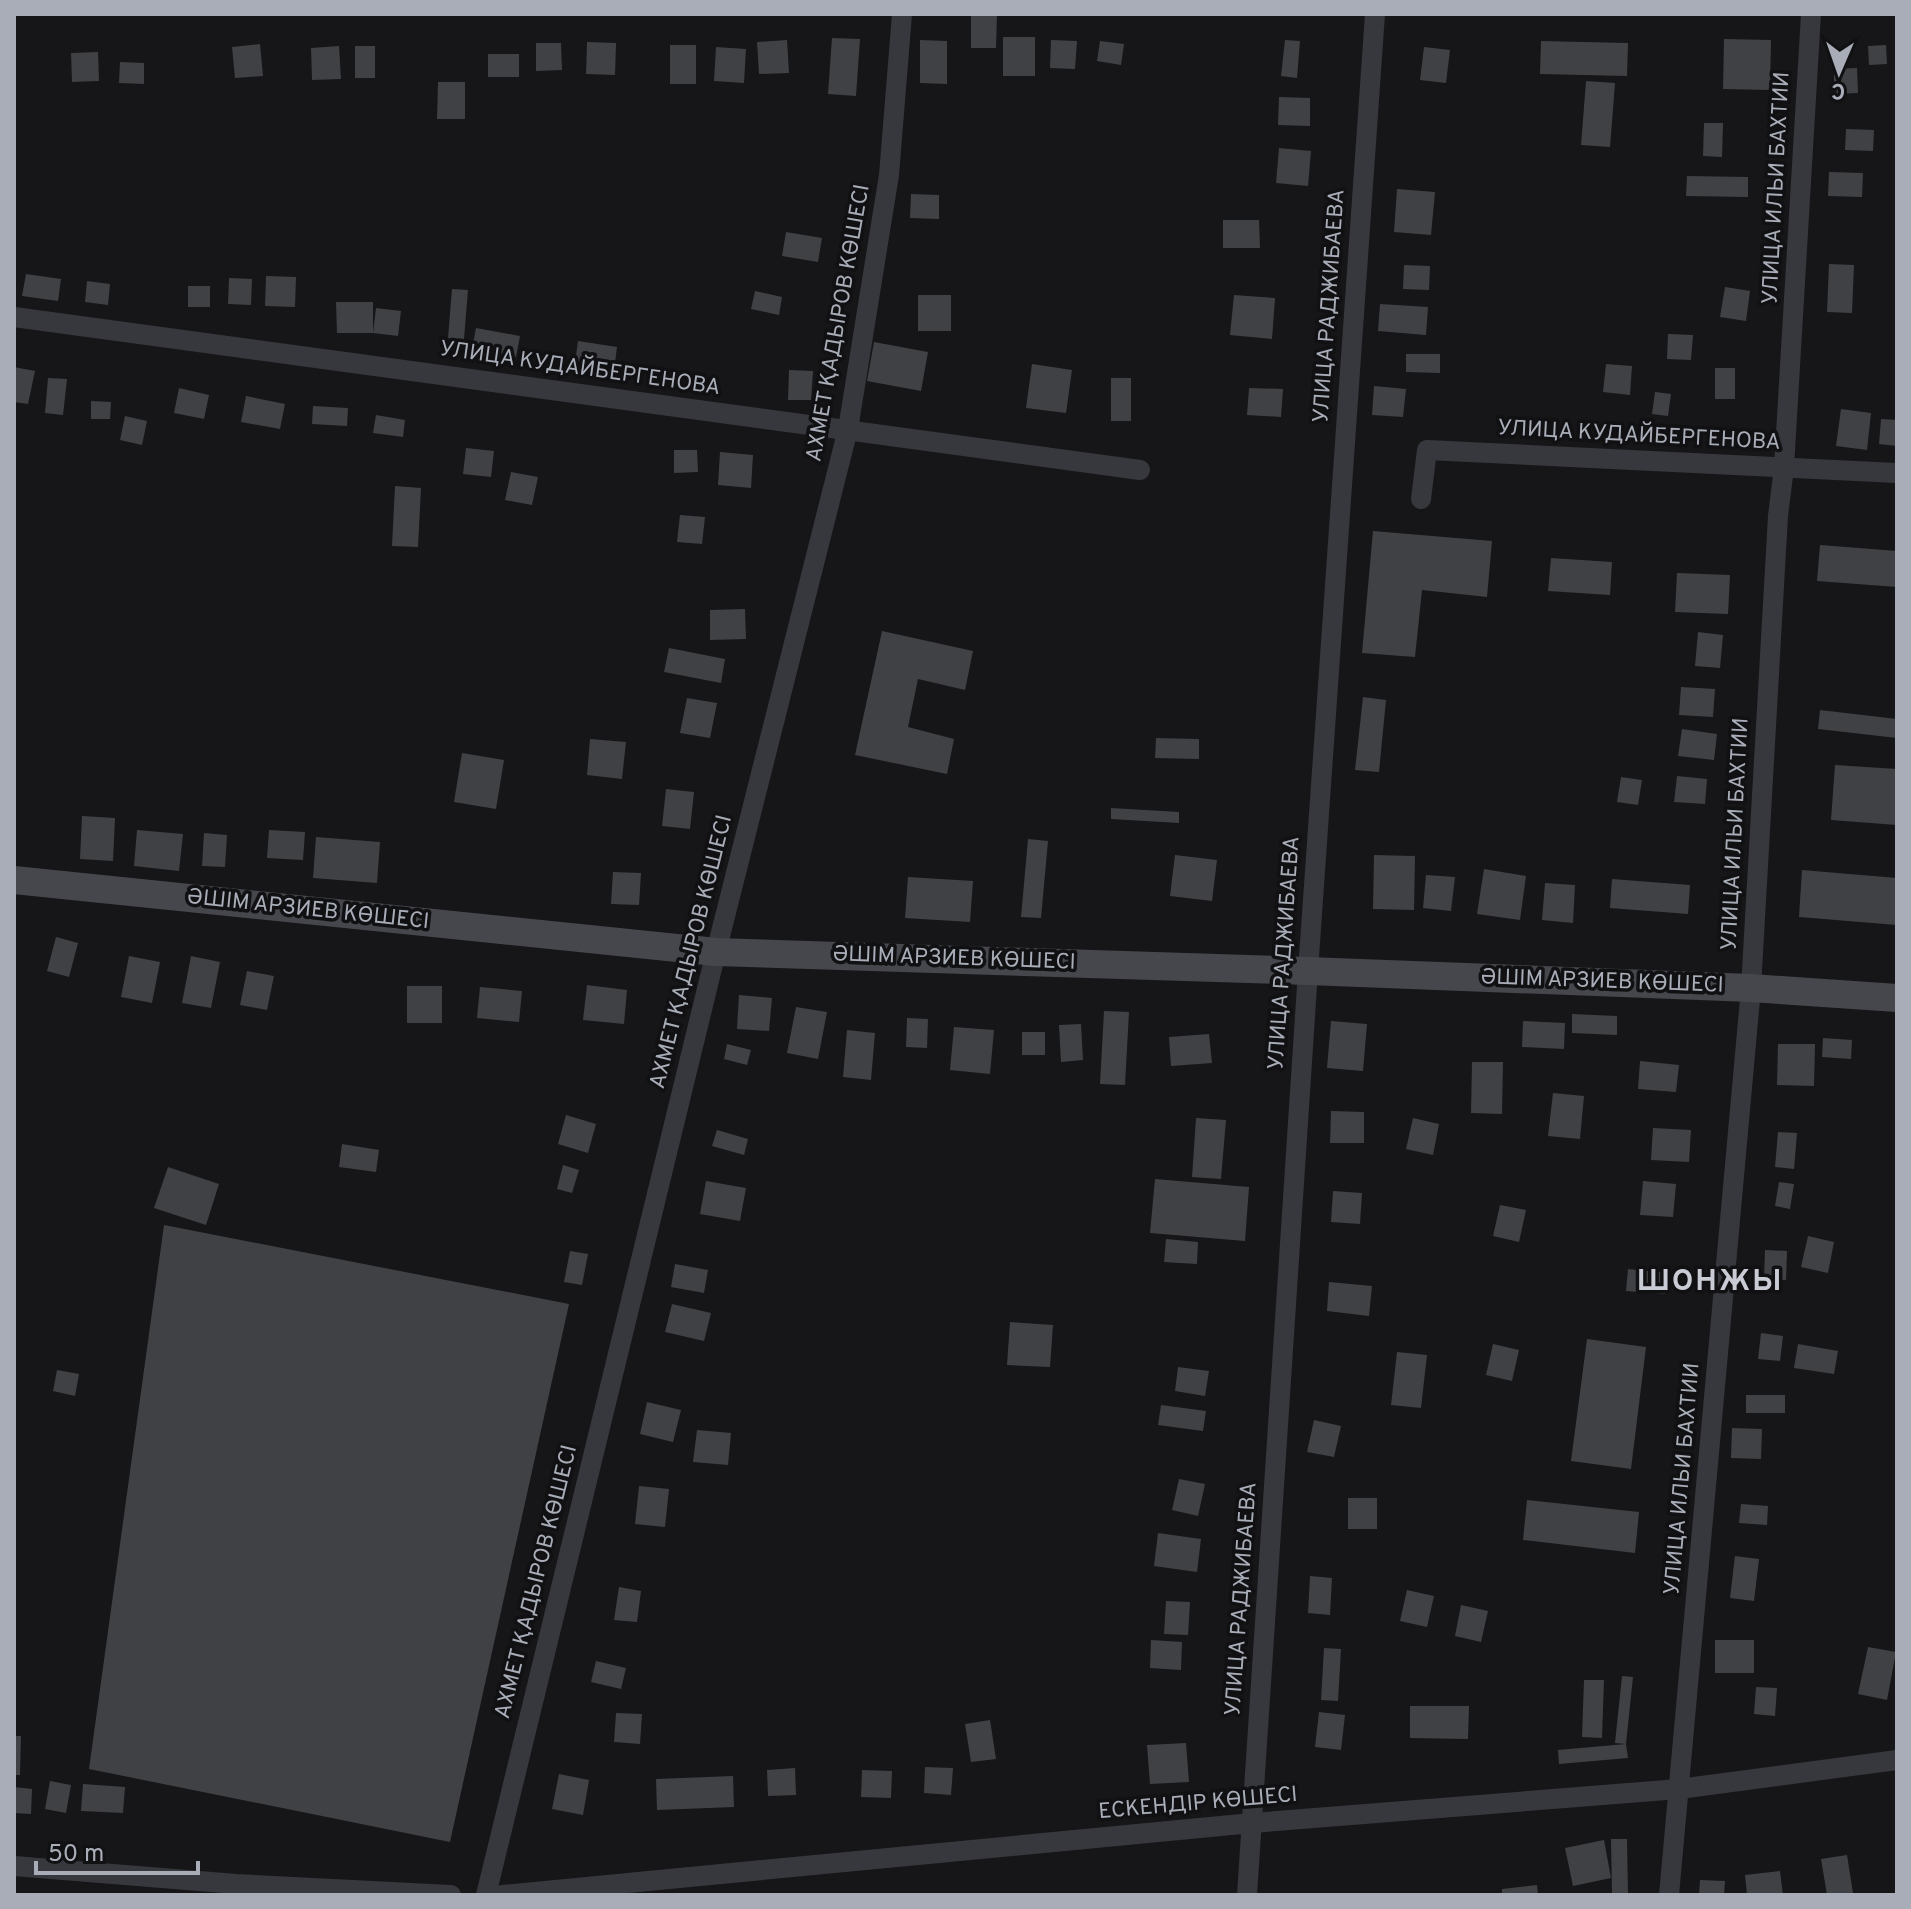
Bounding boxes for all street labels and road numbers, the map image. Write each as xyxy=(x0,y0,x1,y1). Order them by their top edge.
street label: УЛИЦА ИЛЬИ БАХТИИ xyxy=(1757,71,1797,305)
street label: АХМЕТ ҚАДЫРОВ КӨШЕСІ xyxy=(801,182,877,464)
street label: УЛИЦА РАДЖИБАЕВА xyxy=(1308,188,1352,424)
street label: УЛИЦА КУДАЙБЕРГЕНОВА xyxy=(438,333,722,402)
street label: УЛИЦА КУДАЙБЕРГЕНОВА xyxy=(1497,412,1781,457)
street label: УЛИЦА ИЛЬИ БАХТИИ xyxy=(1716,717,1756,951)
street label: АХМЕТ ҚАДЫРОВ КӨШЕСІ xyxy=(645,812,739,1092)
street label: УЛИЦА РАДЖИБАЕВА xyxy=(1263,835,1307,1071)
street label: ӘШІМ АРЗИЕВ КӨШЕСІ xyxy=(186,884,430,936)
street label: ӘШІМ АРЗИЕВ КӨШЕСІ xyxy=(832,941,1076,977)
street label: ӘШІМ АРЗИЕВ КӨШЕСІ xyxy=(1480,964,1724,1000)
street label: УЛИЦА ИЛЬИ БАХТИИ xyxy=(1659,1362,1707,1596)
street label: АХМЕТ ҚАДЫРОВ КӨШЕСІ xyxy=(490,1442,584,1722)
street label: УЛИЦА РАДЖИБАЕВА xyxy=(1220,1481,1264,1717)
street label: ЕСКЕНДІР КӨШЕСІ xyxy=(1097,1782,1299,1826)

